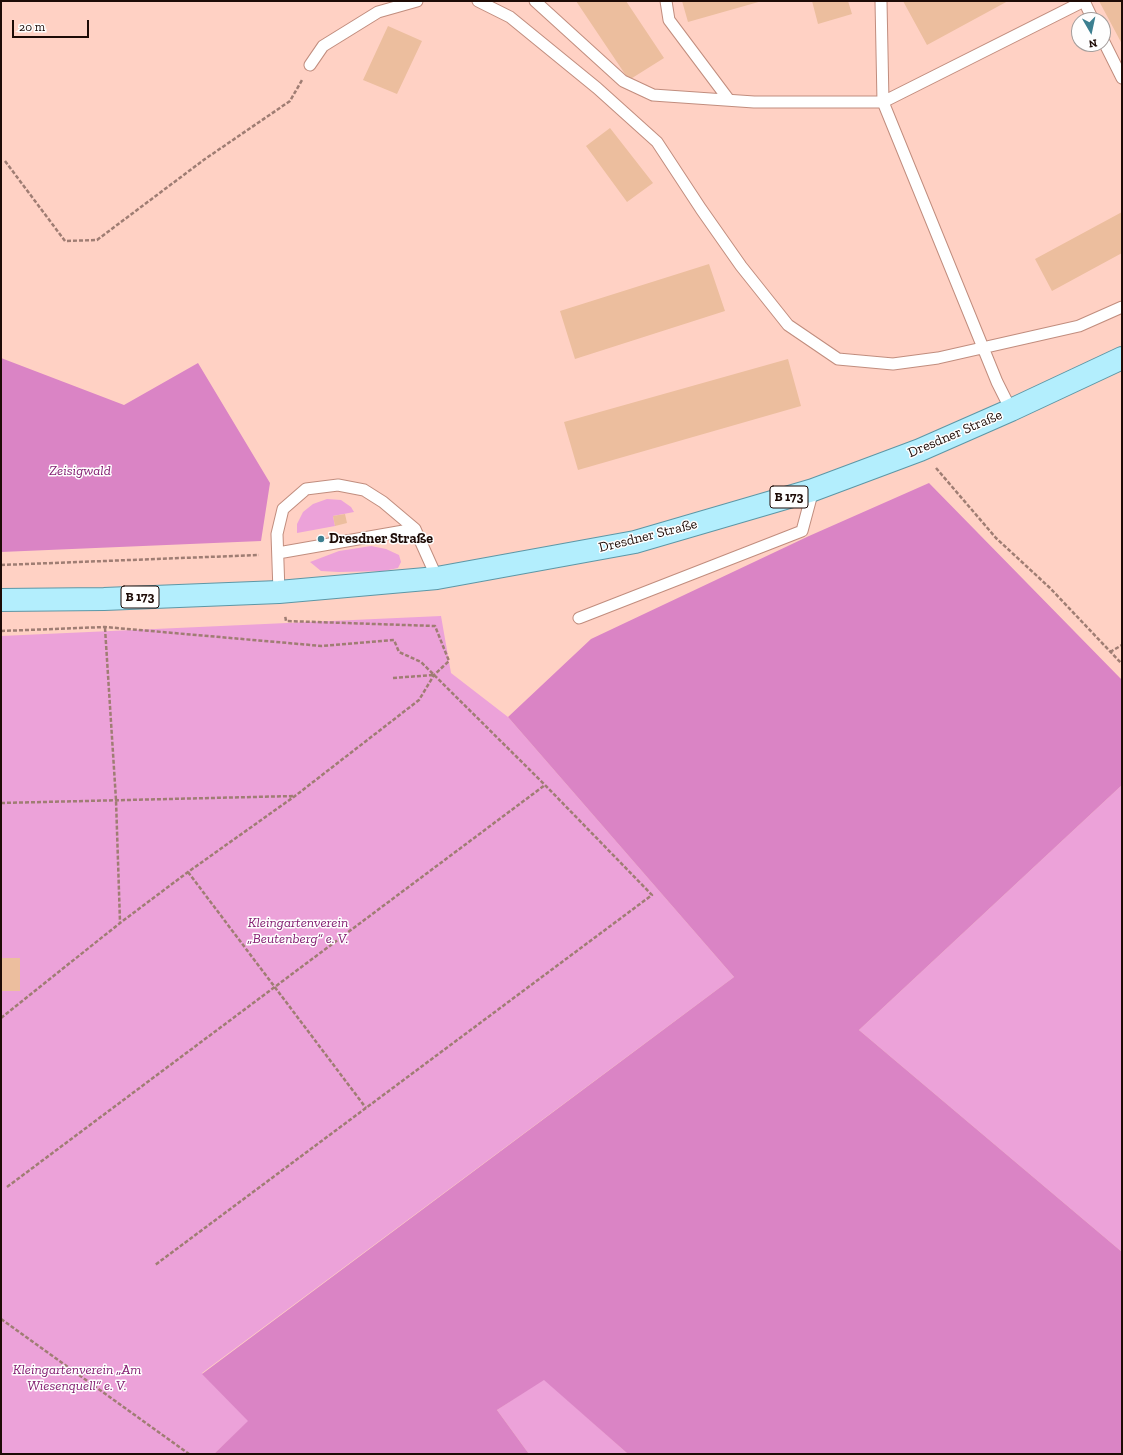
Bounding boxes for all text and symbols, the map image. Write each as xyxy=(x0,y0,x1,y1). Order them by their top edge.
scale bar xyxy=(14,12,91,38)
north arrow xyxy=(1071,12,1111,52)
text: 20 m xyxy=(19,20,45,34)
text: N xyxy=(1088,36,1098,50)
street label: Dresdner Straße xyxy=(905,407,1005,461)
park label: Zeisigwald xyxy=(49,463,111,479)
road number: B 173 xyxy=(770,486,808,508)
street label: Dresdner Straße xyxy=(597,516,699,556)
place label: Dresdner Straße xyxy=(329,531,433,547)
marker: Dresdner Straße xyxy=(316,534,326,544)
road number: B 173 xyxy=(121,586,159,608)
park label: Kleingartenverein „Beutenberg“ e. V. xyxy=(247,915,349,948)
park label: Kleingartenverein „Am Wiesenquell“ e. V. xyxy=(13,1362,141,1394)

